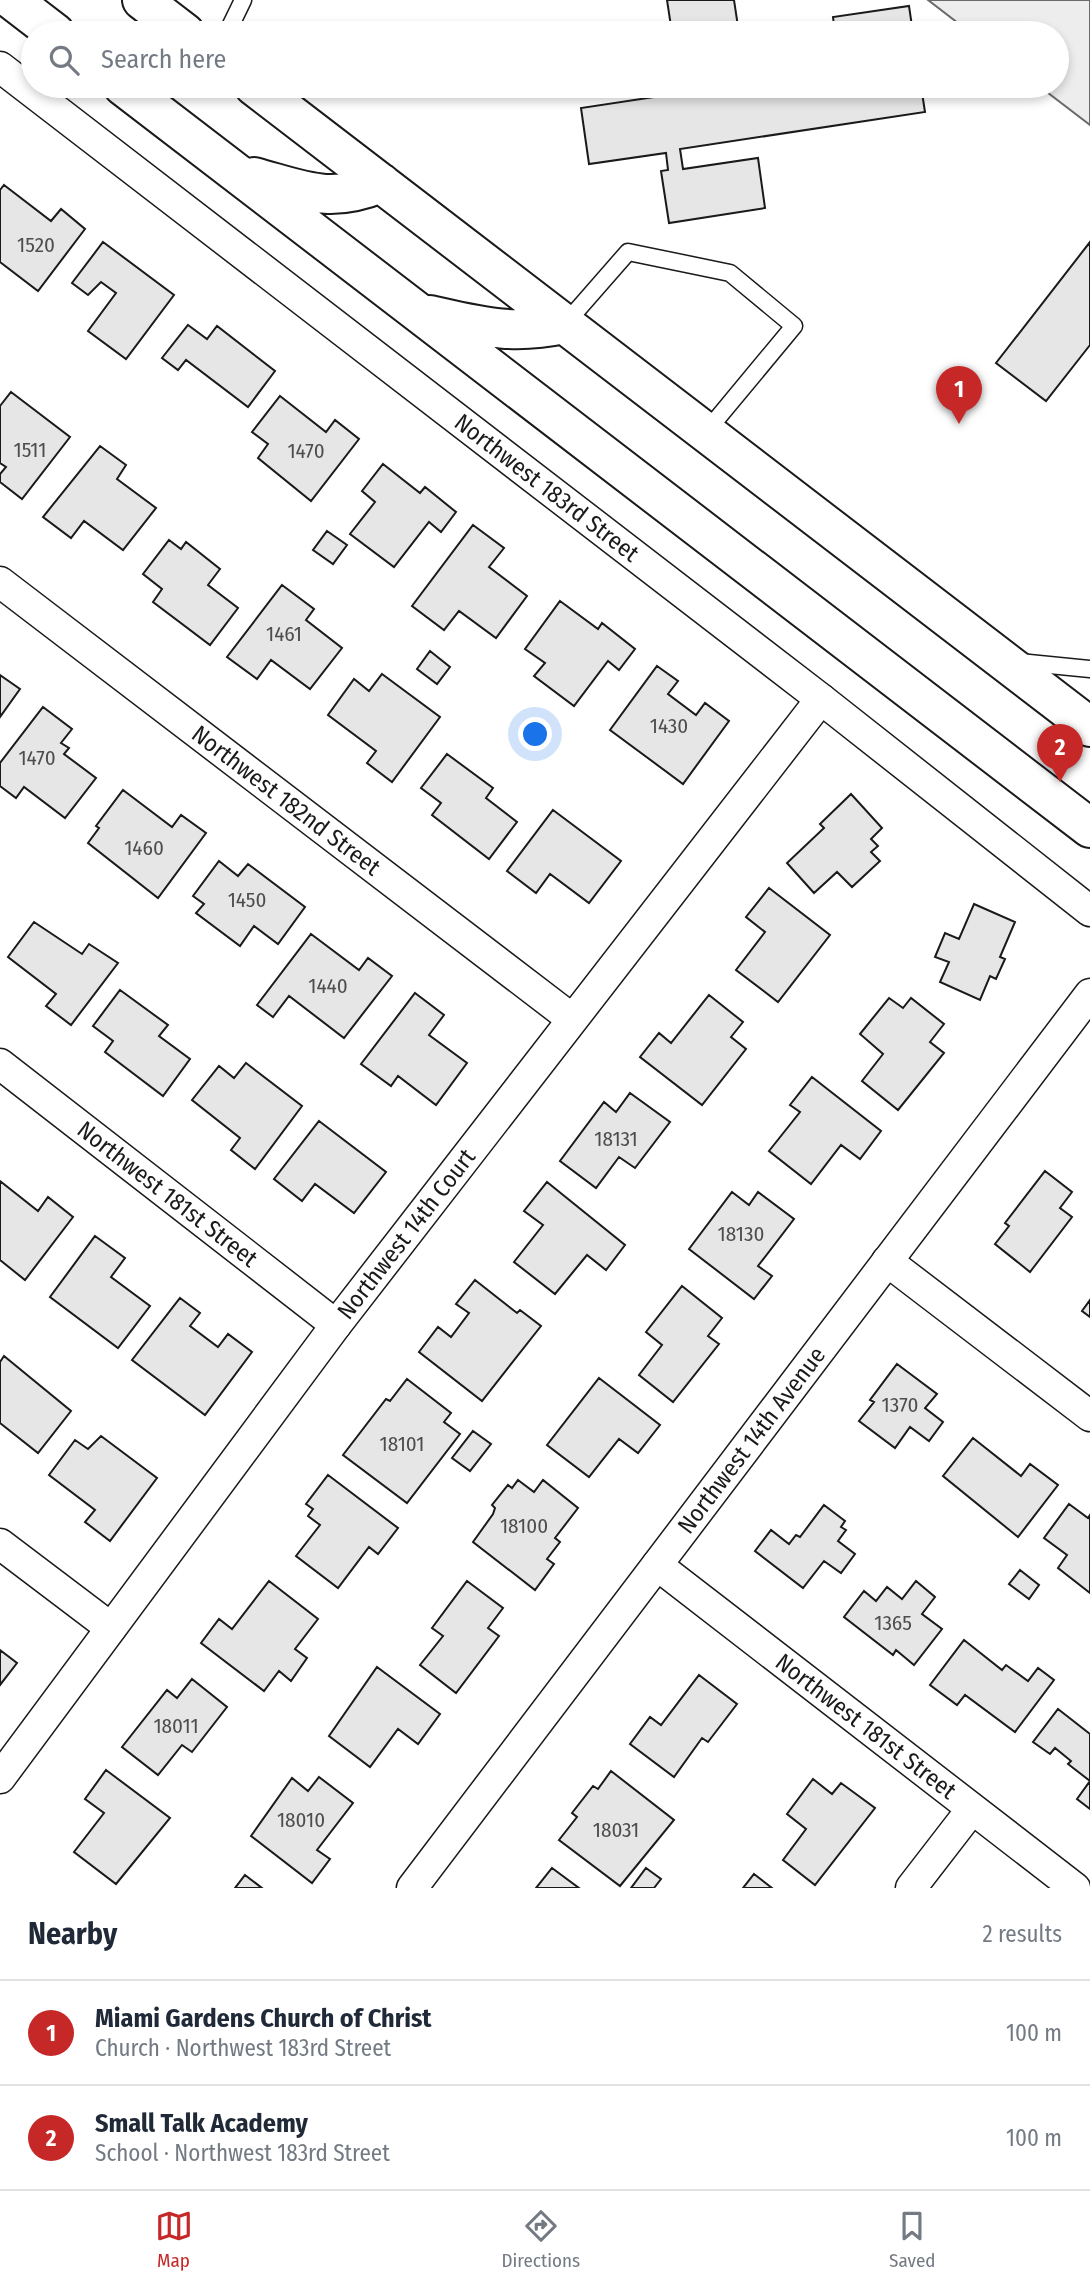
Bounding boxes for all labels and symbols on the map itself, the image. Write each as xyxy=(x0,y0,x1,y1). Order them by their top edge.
house number: 1520 xyxy=(17,232,55,258)
pin: 1 xyxy=(936,366,982,424)
street label: Northwest 183rd Street xyxy=(449,408,645,568)
house number: 1511 xyxy=(14,437,46,463)
house number: 1470 xyxy=(287,438,325,464)
house number: 1461 xyxy=(266,621,302,647)
house number: 1430 xyxy=(650,713,688,739)
your location xyxy=(518,717,552,751)
street label: Northwest 182nd Street xyxy=(186,720,386,881)
pin: 2 xyxy=(1037,724,1083,782)
house number: 1470 xyxy=(18,745,56,771)
house number: 1460 xyxy=(124,835,164,861)
house number: 1450 xyxy=(228,887,266,913)
house number: 1440 xyxy=(308,973,348,999)
street label: Northwest 181st Street xyxy=(72,1115,263,1273)
house number: 18131 xyxy=(594,1126,638,1152)
street label: Northwest 14th Court xyxy=(332,1143,481,1325)
house number: 18130 xyxy=(718,1221,764,1247)
street label: Northwest 14th Avenue xyxy=(672,1341,831,1539)
house number: 1370 xyxy=(882,1392,918,1418)
house number: 18101 xyxy=(380,1431,424,1457)
house number: 18100 xyxy=(500,1513,548,1539)
house number: 1365 xyxy=(874,1610,912,1636)
street label: Northwest 181st Street xyxy=(770,1648,962,1805)
house number: 18011 xyxy=(153,1713,199,1739)
house number: 18010 xyxy=(277,1807,325,1833)
house number: 18031 xyxy=(593,1817,639,1843)

